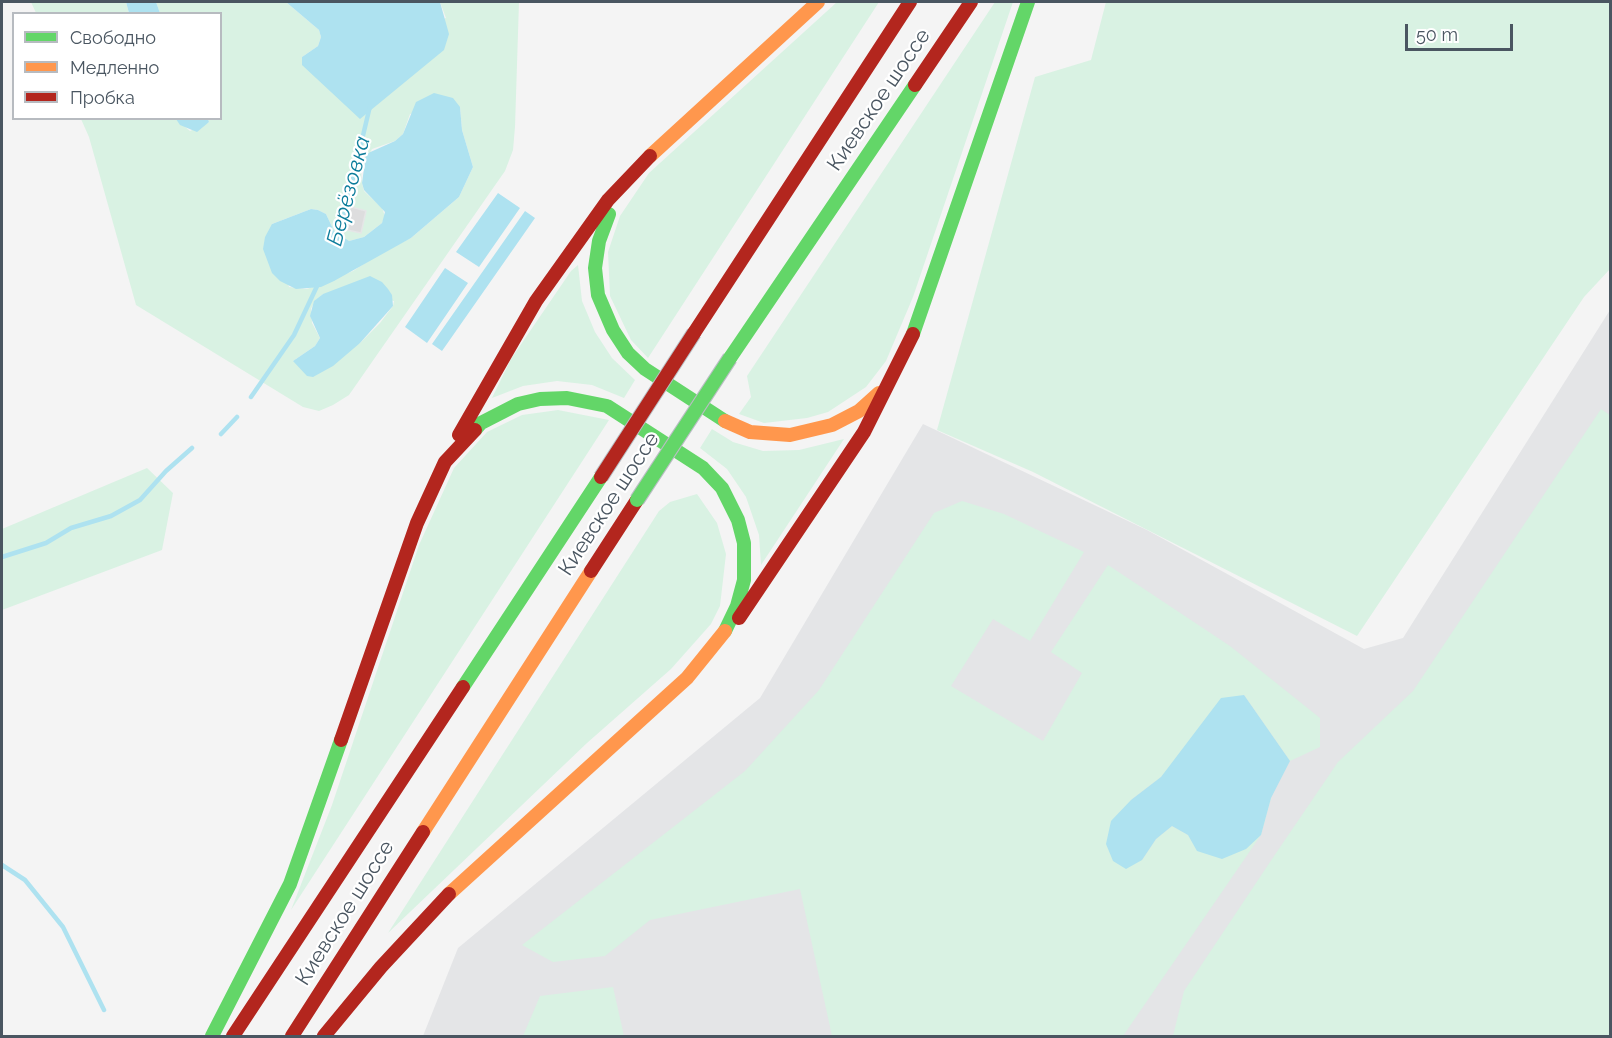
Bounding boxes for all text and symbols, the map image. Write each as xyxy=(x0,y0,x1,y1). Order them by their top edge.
legend xyxy=(12,12,222,120)
scale bar xyxy=(1408,12,1516,50)
street label: Киевское шоссе xyxy=(822,24,936,176)
text: 50 m xyxy=(1416,24,1458,45)
text: Свободно xyxy=(70,27,156,48)
text: Медленно xyxy=(70,57,159,78)
text: Пробка xyxy=(70,87,135,108)
water label: Берёзовка xyxy=(322,133,376,249)
street label: Киевское шоссе xyxy=(553,428,665,580)
street label: Киевское шоссе xyxy=(290,836,400,990)

